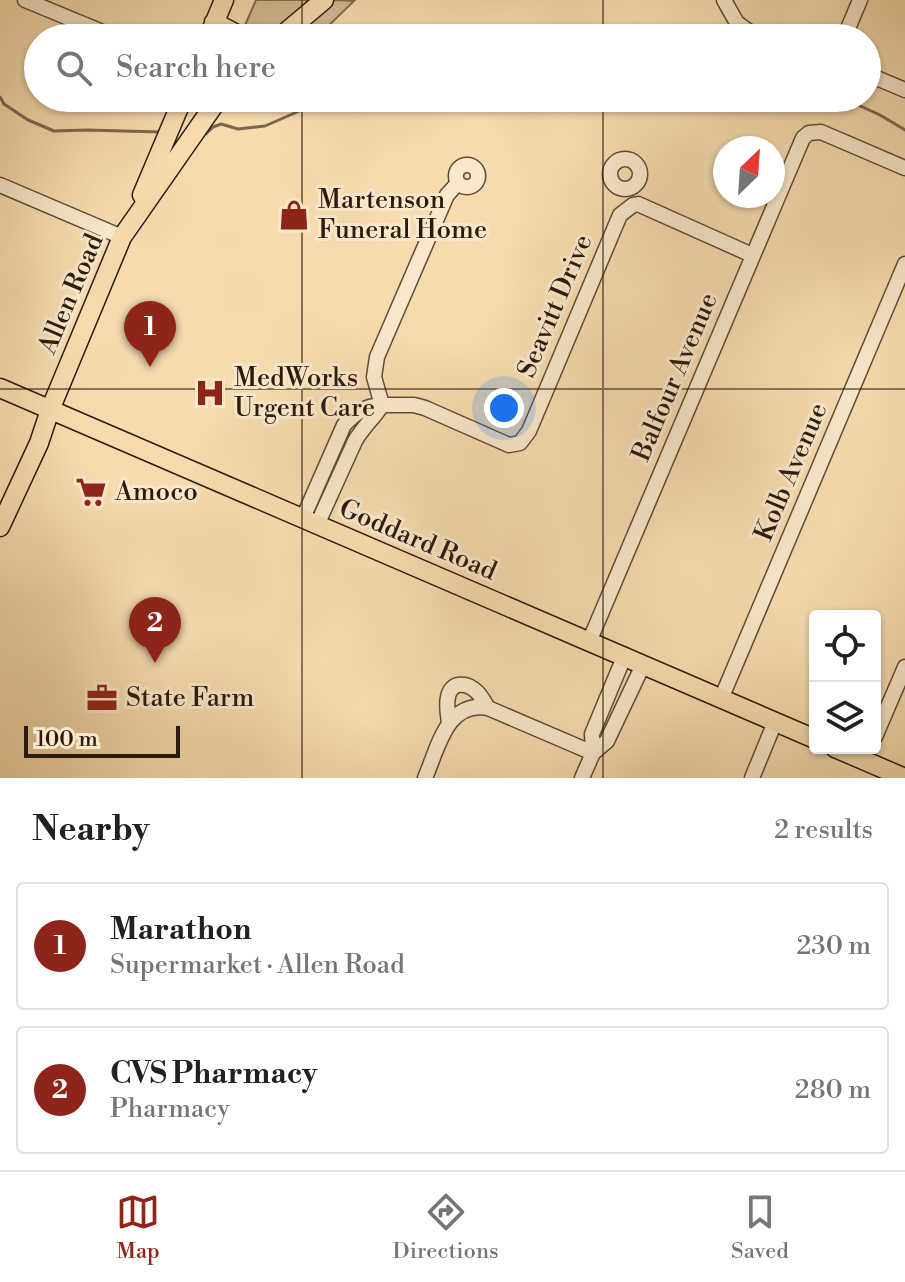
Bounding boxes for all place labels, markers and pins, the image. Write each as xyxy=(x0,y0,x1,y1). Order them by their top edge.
place label: Martenson Funeral Home xyxy=(318,184,487,246)
shop icon: Martenson Funeral Home xyxy=(277,198,311,232)
pin: 1 xyxy=(124,301,176,367)
place label: MedWorks Urgent Care xyxy=(234,362,375,424)
hospital icon: MedWorks Urgent Care xyxy=(193,376,227,410)
supermarket icon: Amoco xyxy=(74,475,108,509)
place label: Amoco xyxy=(114,476,198,508)
pin: 2 xyxy=(129,597,181,663)
office icon: State Farm xyxy=(85,681,119,715)
place label: State Farm xyxy=(126,682,255,714)

